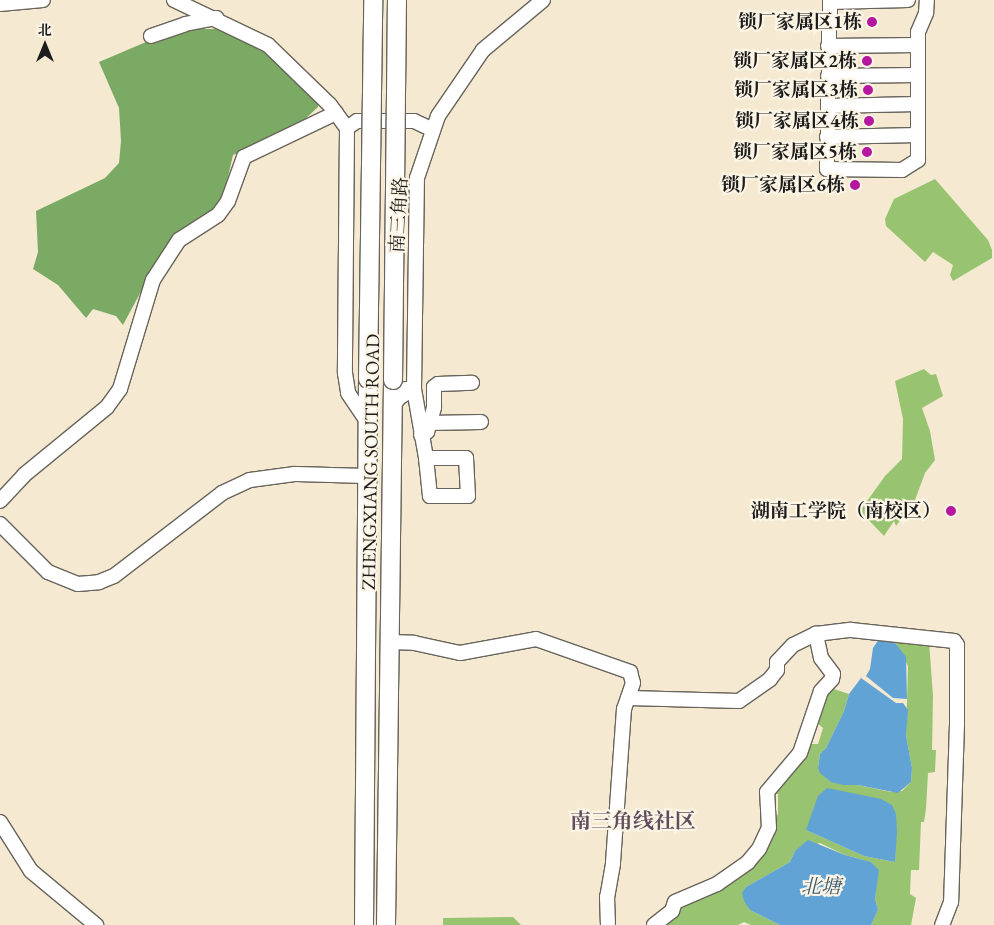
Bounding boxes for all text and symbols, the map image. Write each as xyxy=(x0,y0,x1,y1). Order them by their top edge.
place label: 锁厂家属区1栋 xyxy=(738,11,862,33)
marker: 锁厂家属区1栋 xyxy=(866,16,878,28)
north arrow xyxy=(20,20,70,70)
text: 北 xyxy=(38,21,52,39)
place label: 锁厂家属区2栋 xyxy=(733,50,857,72)
marker: 锁厂家属区2栋 xyxy=(861,55,873,67)
place label: 锁厂家属区3栋 xyxy=(734,79,858,101)
marker: 锁厂家属区3栋 xyxy=(862,84,874,96)
place label: 锁厂家属区4栋 xyxy=(735,110,859,132)
marker: 锁厂家属区4栋 xyxy=(863,115,875,127)
place label: 锁厂家属区5栋 xyxy=(733,141,857,163)
marker: 锁厂家属区5栋 xyxy=(861,146,873,158)
place label: 锁厂家属区6栋 xyxy=(721,174,845,196)
street label: 南三角路 xyxy=(386,176,412,254)
marker: 锁厂家属区6栋 xyxy=(849,179,861,191)
street label: ZHENGXIANG SOUTH ROAD xyxy=(357,334,385,590)
place label: 湖南工学院（南校区） xyxy=(751,500,941,522)
marker: 湖南工学院（南校区） xyxy=(945,505,957,517)
district label: 南三角线社区 xyxy=(570,808,696,834)
water label: 北塘 xyxy=(801,874,841,898)

